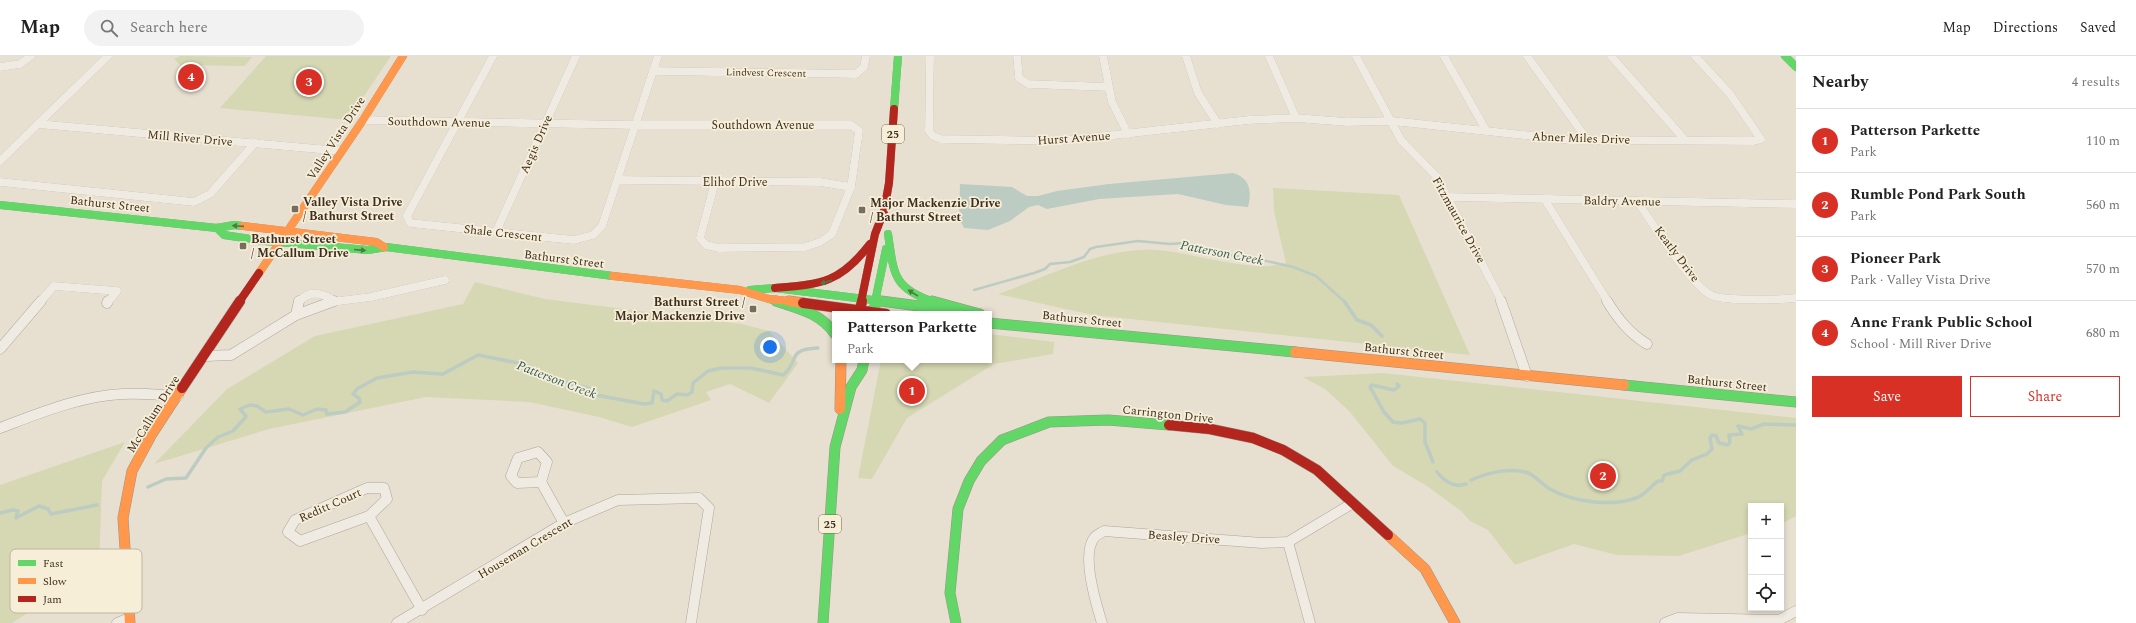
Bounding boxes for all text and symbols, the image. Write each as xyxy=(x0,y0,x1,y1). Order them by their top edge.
search box xyxy=(84,10,364,46)
text: Map xyxy=(20,13,60,42)
text: Search here xyxy=(130,16,208,39)
icon: search xyxy=(98,17,120,39)
text: Map xyxy=(1943,17,1971,38)
text: Directions xyxy=(1993,17,2058,38)
text: Saved xyxy=(2080,17,2116,38)
pin: 4 xyxy=(178,62,204,92)
street label: Lindvest Crescent xyxy=(726,64,807,82)
pin: 3 xyxy=(296,67,322,97)
text: Nearby xyxy=(1812,69,1868,95)
text: 4 results xyxy=(2072,72,2120,92)
street label: Valley Vista Drive xyxy=(302,93,371,184)
street label: Southdown Avenue xyxy=(387,112,491,133)
street label: Aegis Drive xyxy=(515,112,558,177)
street label: Southdown Avenue xyxy=(712,116,815,135)
text: Patterson Parkette xyxy=(1850,119,1980,142)
street label: Mill River Drive xyxy=(146,125,234,152)
road number: 25 xyxy=(882,125,904,143)
street label: Hurst Avenue xyxy=(1037,126,1111,151)
street label: Abner Miles Drive xyxy=(1532,127,1631,150)
text: 1 xyxy=(1821,131,1829,151)
text: 110 m xyxy=(2086,131,2120,151)
text: Park xyxy=(1850,142,1877,162)
street label: Elihof Drive xyxy=(702,173,768,192)
street label: Fitzmaurice Drive xyxy=(1427,173,1490,267)
text: Rumble Pond Park South xyxy=(1850,183,2026,206)
street label: Bathurst Street xyxy=(69,191,151,218)
street label: Baldry Avenue xyxy=(1583,191,1661,212)
place label: Valley Vista Drive / Bathurst Street xyxy=(303,193,403,226)
place label: Major Mackenzie Drive / Bathurst Street xyxy=(870,194,1000,227)
text: 2 xyxy=(1821,195,1829,215)
text: 560 m xyxy=(2086,195,2120,215)
marker: Valley Vista Drive / Bathurst Street xyxy=(290,204,300,214)
marker: Major Mackenzie Drive / Bathurst Street xyxy=(857,205,867,215)
text: Park xyxy=(1850,206,1877,226)
street label: Shale Crescent xyxy=(463,220,543,247)
one-way arrow xyxy=(232,222,244,229)
street label: Keatly Drive xyxy=(1649,222,1704,287)
place label: Bathurst Street / McCallum Drive xyxy=(251,230,349,263)
water label: Patterson Creek xyxy=(1179,235,1265,271)
marker: Bathurst Street / McCallum Drive xyxy=(238,241,248,251)
street label: Bathurst Street xyxy=(523,245,605,274)
one-way arrow xyxy=(354,246,366,253)
text: Pioneer Park xyxy=(1850,247,1941,270)
text: 3 xyxy=(1821,259,1829,279)
text: 570 m xyxy=(2086,259,2120,279)
text: Park · Valley Vista Drive xyxy=(1850,270,1990,290)
one-way arrow xyxy=(820,279,832,285)
one-way arrow xyxy=(907,289,919,296)
place label: Bathurst Street / Major Mackenzie Drive xyxy=(615,293,745,326)
marker: Bathurst Street / Major Mackenzie Drive xyxy=(748,304,758,314)
street label: Bathurst Street xyxy=(1041,306,1123,333)
popup xyxy=(832,311,992,363)
text: Anne Frank Public School xyxy=(1850,311,2032,334)
text: Patterson Parkette xyxy=(847,316,977,339)
text: 4 xyxy=(1821,323,1829,343)
text: 680 m xyxy=(2086,323,2120,343)
text: School · Mill River Drive xyxy=(1850,334,1992,354)
your location xyxy=(760,337,780,357)
street label: Bathurst Street xyxy=(1363,338,1445,365)
text: Park xyxy=(847,339,874,359)
water label: Patterson Creek xyxy=(514,355,600,404)
street label: Bathurst Street xyxy=(1686,370,1768,397)
street label: McCallum Drive xyxy=(122,372,185,457)
pin: 1 xyxy=(899,376,925,406)
button: Save xyxy=(1812,376,1962,417)
button: Share xyxy=(1970,376,2120,417)
street label: Carrington Drive xyxy=(1121,400,1215,429)
pin: 2 xyxy=(1590,461,1616,491)
street label: Reditt Court xyxy=(296,483,365,528)
map controls xyxy=(1748,503,1784,611)
button: + xyxy=(1748,503,1784,539)
street label: Houseman Crescent xyxy=(474,513,576,584)
road number: 25 xyxy=(819,515,841,533)
street label: Beasley Drive xyxy=(1147,525,1221,550)
button: − xyxy=(1748,539,1784,575)
legend xyxy=(10,549,142,613)
text: Fast xyxy=(43,555,64,572)
text: Slow xyxy=(43,573,67,590)
button: locate xyxy=(1748,575,1784,611)
text: Jam xyxy=(43,591,62,608)

